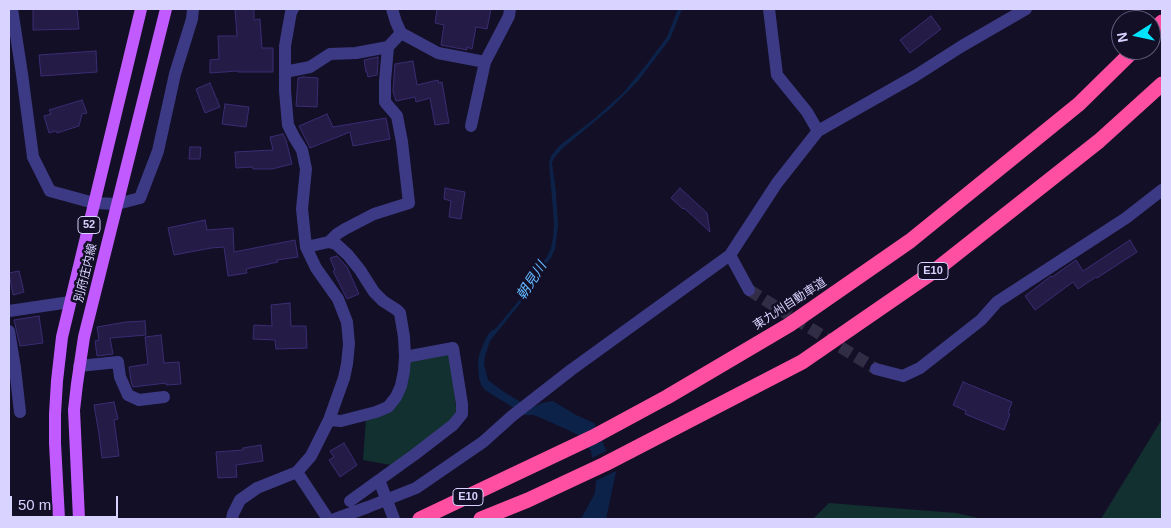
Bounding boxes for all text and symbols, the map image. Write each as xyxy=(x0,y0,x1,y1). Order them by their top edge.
north arrow xyxy=(1111,10,1161,60)
text: N xyxy=(1113,31,1131,44)
road number: 52 xyxy=(78,216,100,234)
street label: 別府庄内線 xyxy=(72,242,100,304)
water label: 朝見川 xyxy=(514,259,550,303)
road number: E10 xyxy=(918,262,948,280)
street label: 東九州自動車道 xyxy=(751,275,829,333)
scale bar xyxy=(12,486,120,518)
road number: E10 xyxy=(453,488,483,506)
text: 50 m xyxy=(18,496,51,513)

